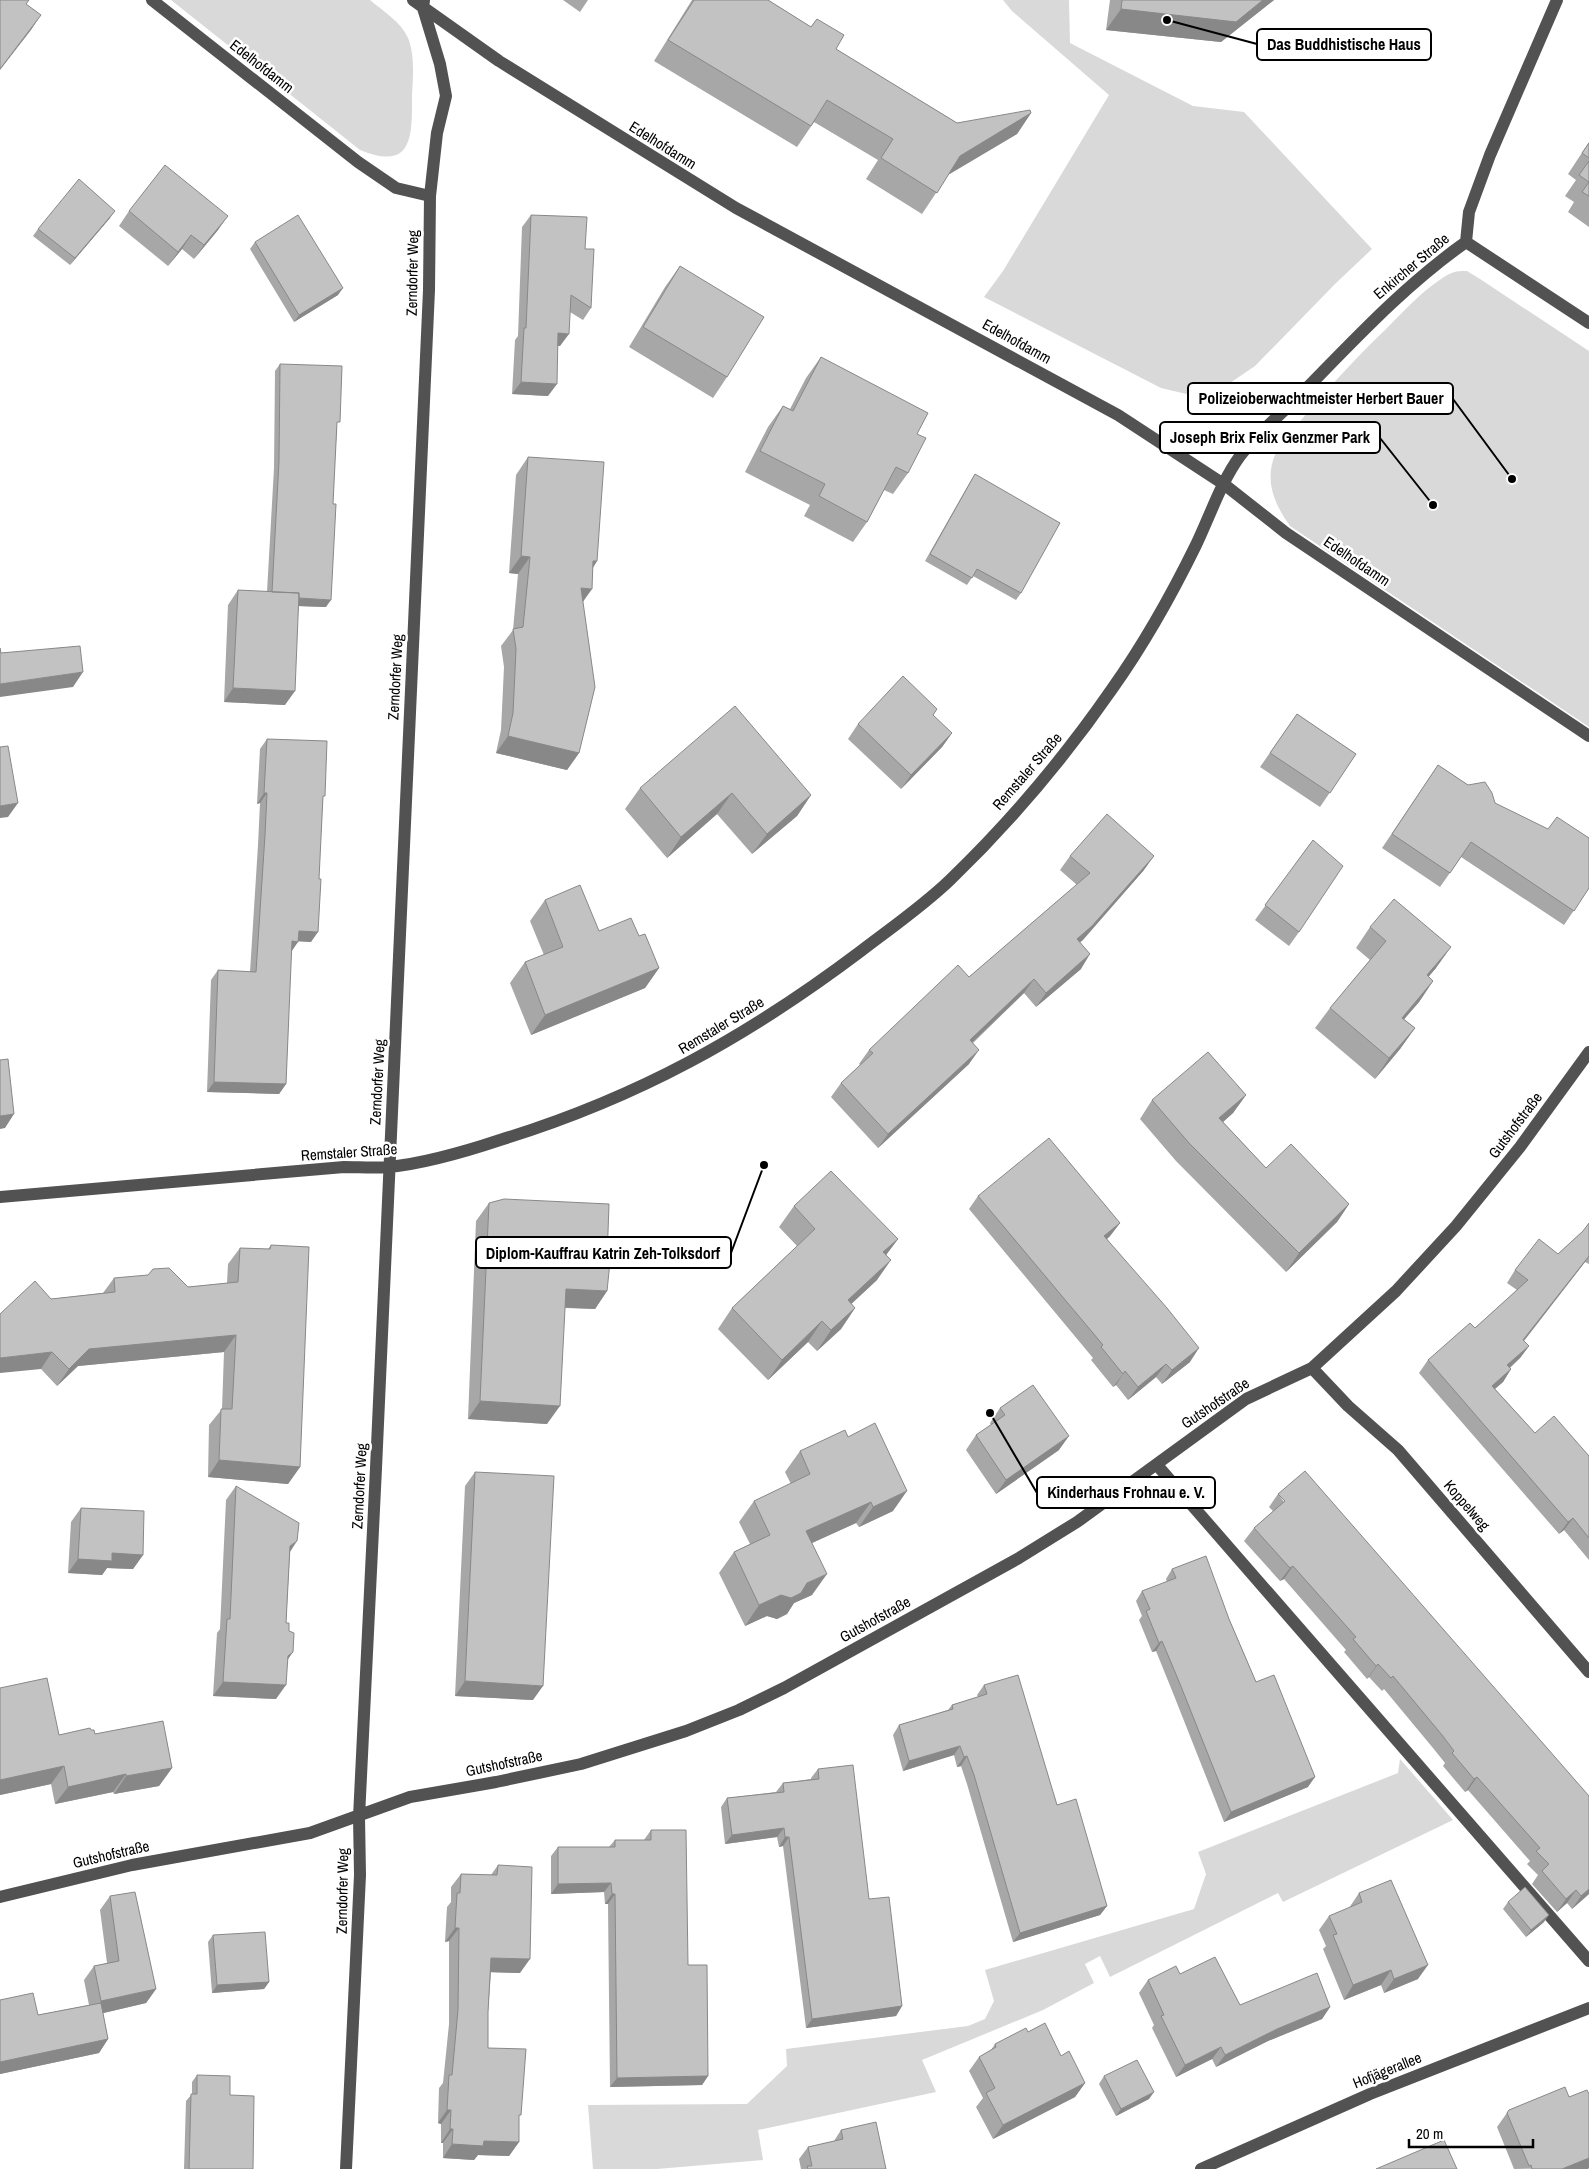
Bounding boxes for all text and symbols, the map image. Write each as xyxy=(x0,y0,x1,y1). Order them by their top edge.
callout: Das Buddhistische Haus xyxy=(1257,29,1431,60)
text: Das Buddhistische Haus xyxy=(1267,33,1421,55)
street label: Edelhofdamm xyxy=(226,34,298,98)
street label: Edelhofdamm xyxy=(625,116,701,174)
street label: Enkircher Straße xyxy=(1369,228,1453,304)
street label: Zerndorfer Weg xyxy=(401,230,423,316)
street label: Edelhofdamm xyxy=(979,313,1055,369)
callout: Polizeioberwachtmeister Herbert Bauer xyxy=(1188,383,1453,414)
text: Polizeioberwachtmeister Herbert Bauer xyxy=(1199,387,1444,409)
callout: Joseph Brix Felix Genzmer Park xyxy=(1160,422,1380,453)
text: Joseph Brix Felix Genzmer Park xyxy=(1170,426,1371,448)
street label: Edelhofdamm xyxy=(1320,531,1394,591)
street label: Zerndorfer Weg xyxy=(382,633,408,720)
street label: Remstaler Straße xyxy=(987,728,1067,814)
street label: Remstaler Straße xyxy=(674,991,768,1059)
street label: Zerndorfer Weg xyxy=(364,1038,390,1125)
street label: Gutshofstraße xyxy=(1483,1087,1547,1162)
street label: Remstaler Straße xyxy=(300,1138,398,1166)
callout: Diplom-Kauffrau Katrin Zeh-Tolksdorf xyxy=(476,1237,731,1268)
text: Diplom-Kauffrau Katrin Zeh-Tolksdorf xyxy=(486,1242,721,1264)
street label: Gutshofstraße xyxy=(1177,1372,1253,1434)
street label: Zerndorfer Weg xyxy=(346,1442,372,1529)
street label: Koppelweg xyxy=(1439,1475,1495,1535)
callout: Kinderhaus Frohnau e. V. xyxy=(1037,1477,1215,1508)
text: Kinderhaus Frohnau e. V. xyxy=(1047,1481,1205,1503)
street label: Gutshofstraße xyxy=(836,1591,914,1647)
street label: Gutshofstraße xyxy=(464,1745,544,1781)
street label: Gutshofstraße xyxy=(71,1835,151,1873)
street label: Zerndorfer Weg xyxy=(331,1848,353,1934)
street label: Hofjägerallee xyxy=(1349,2047,1425,2093)
scale bar xyxy=(1409,2116,1533,2148)
text: 20 m xyxy=(1416,2123,1443,2144)

